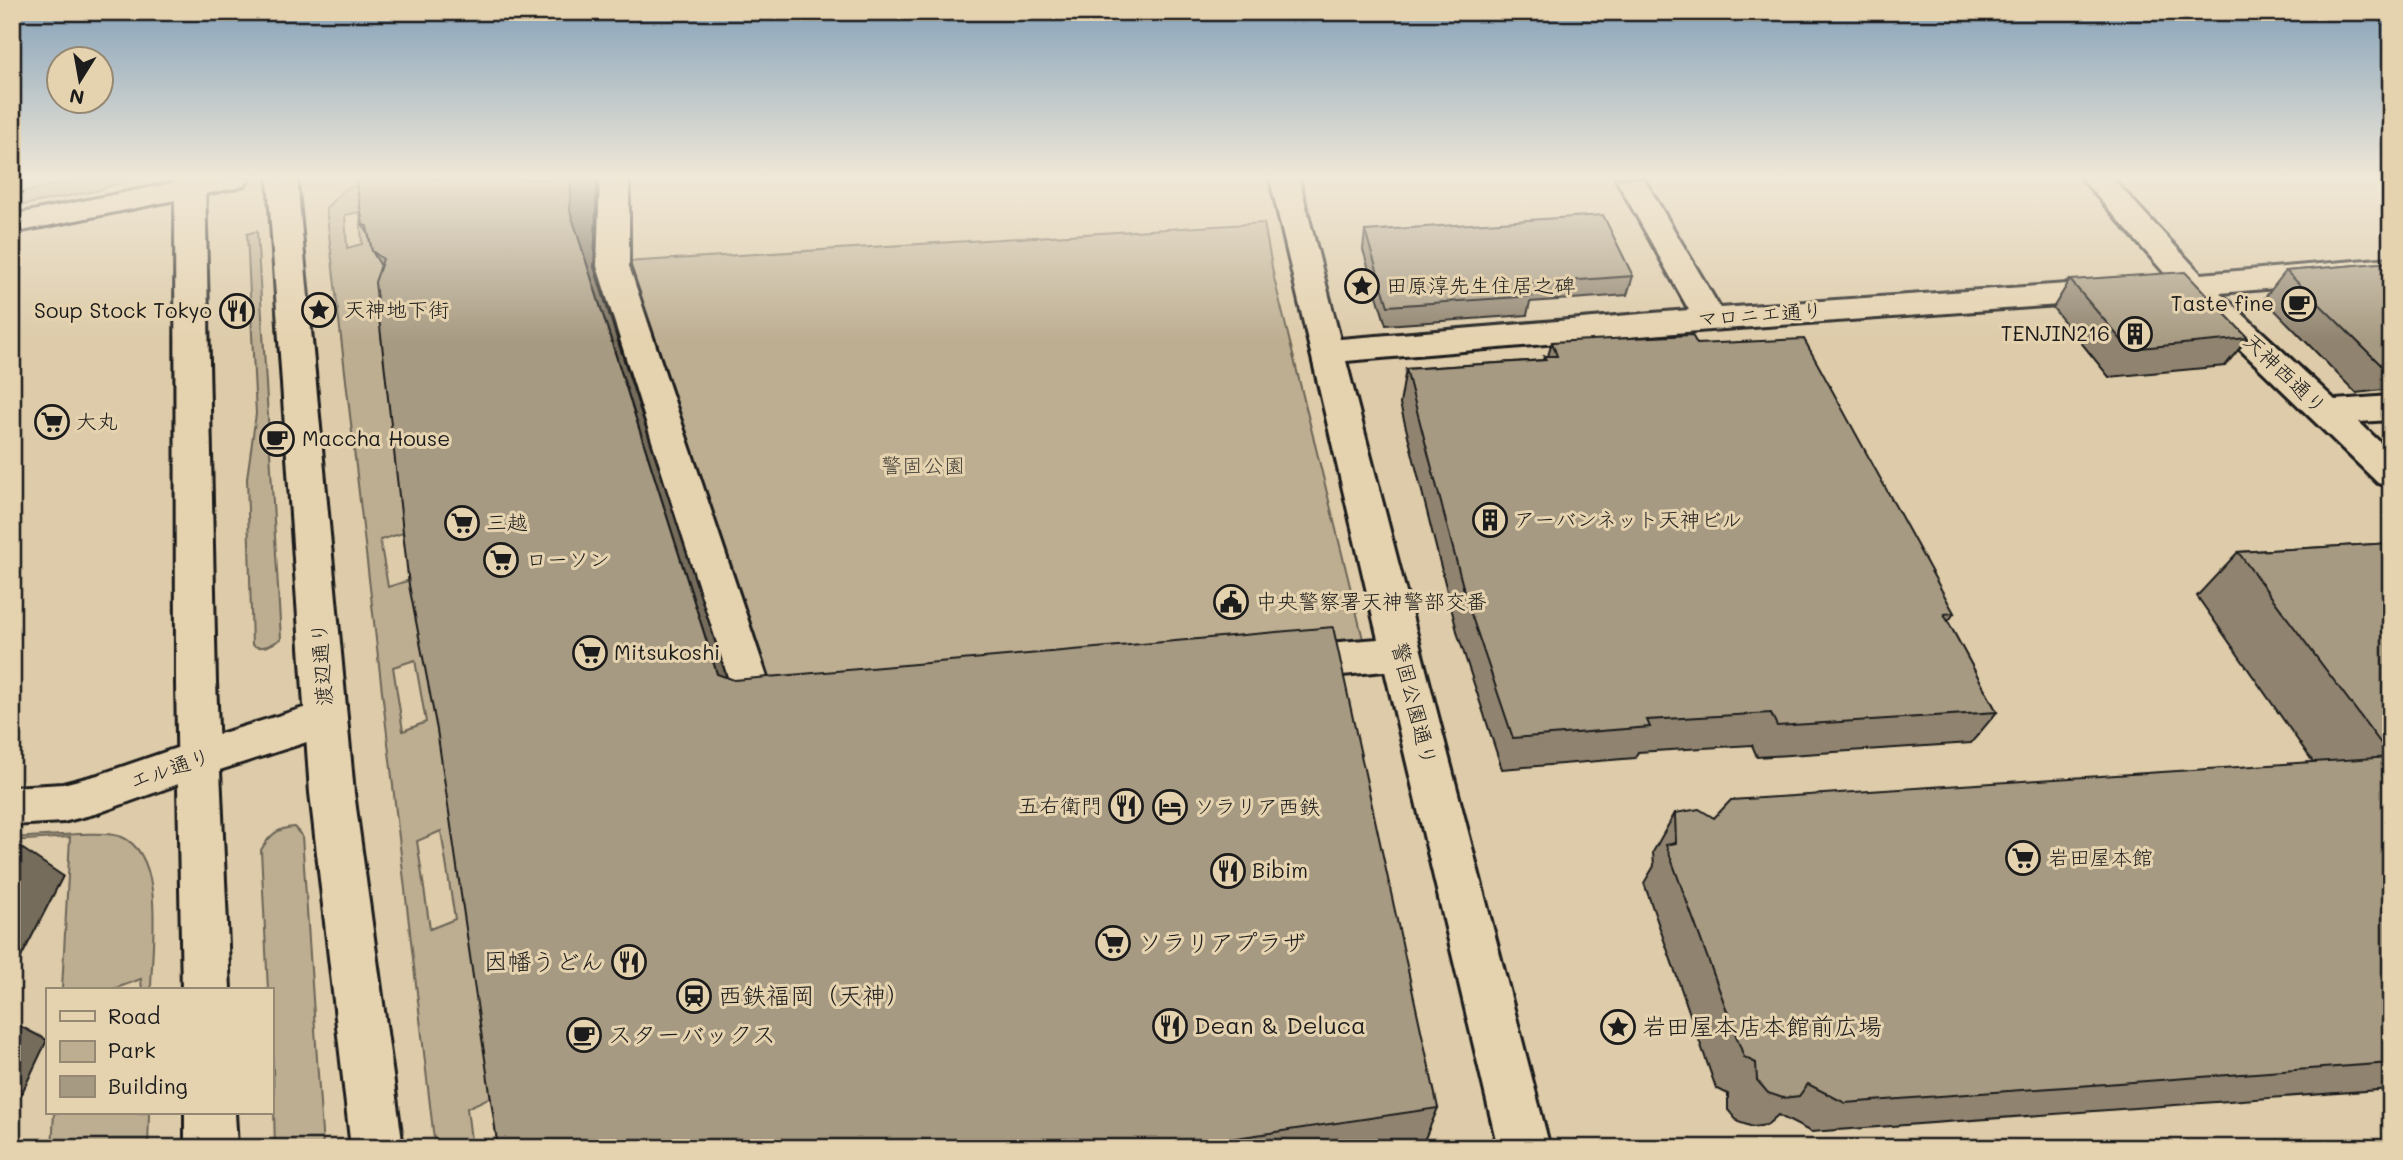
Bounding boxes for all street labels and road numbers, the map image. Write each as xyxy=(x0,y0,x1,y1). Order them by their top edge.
street label: マロニエ通り xyxy=(1696,296,1824,331)
street label: 天神西通り xyxy=(2239,327,2333,419)
street label: 渡辺通り xyxy=(304,621,337,707)
street label: 警固公園通り xyxy=(1387,639,1444,768)
street label: エル通り xyxy=(125,741,214,794)

